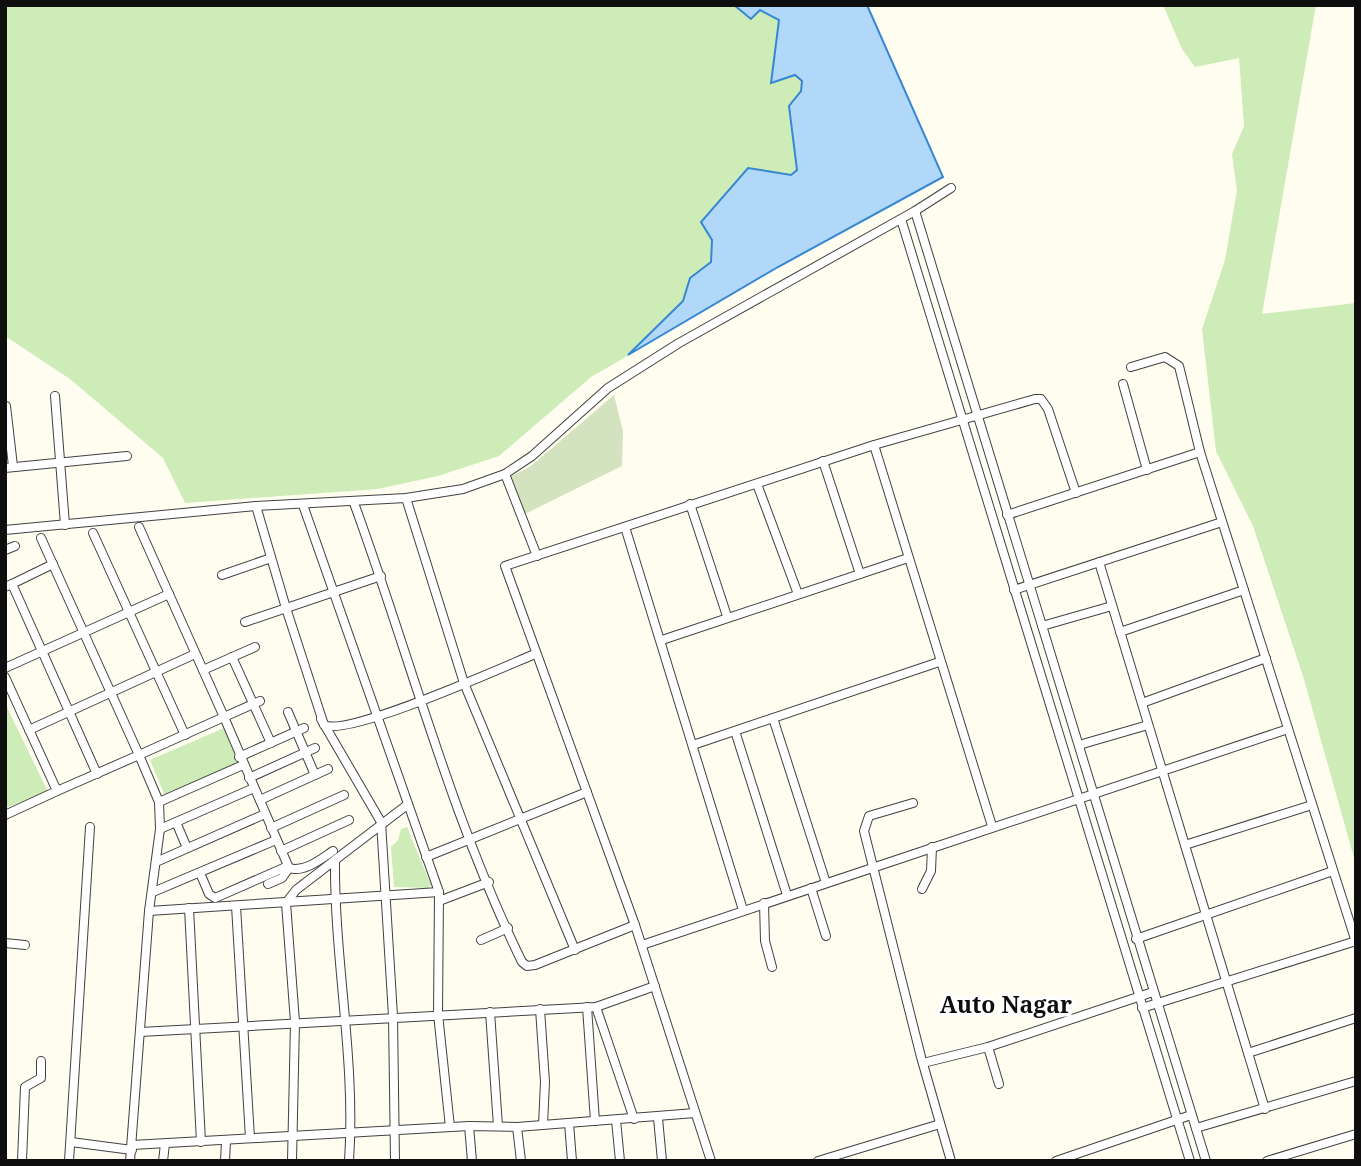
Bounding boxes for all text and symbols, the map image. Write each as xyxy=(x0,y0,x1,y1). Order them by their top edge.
district label: Auto Nagar xyxy=(940,988,1072,1020)

